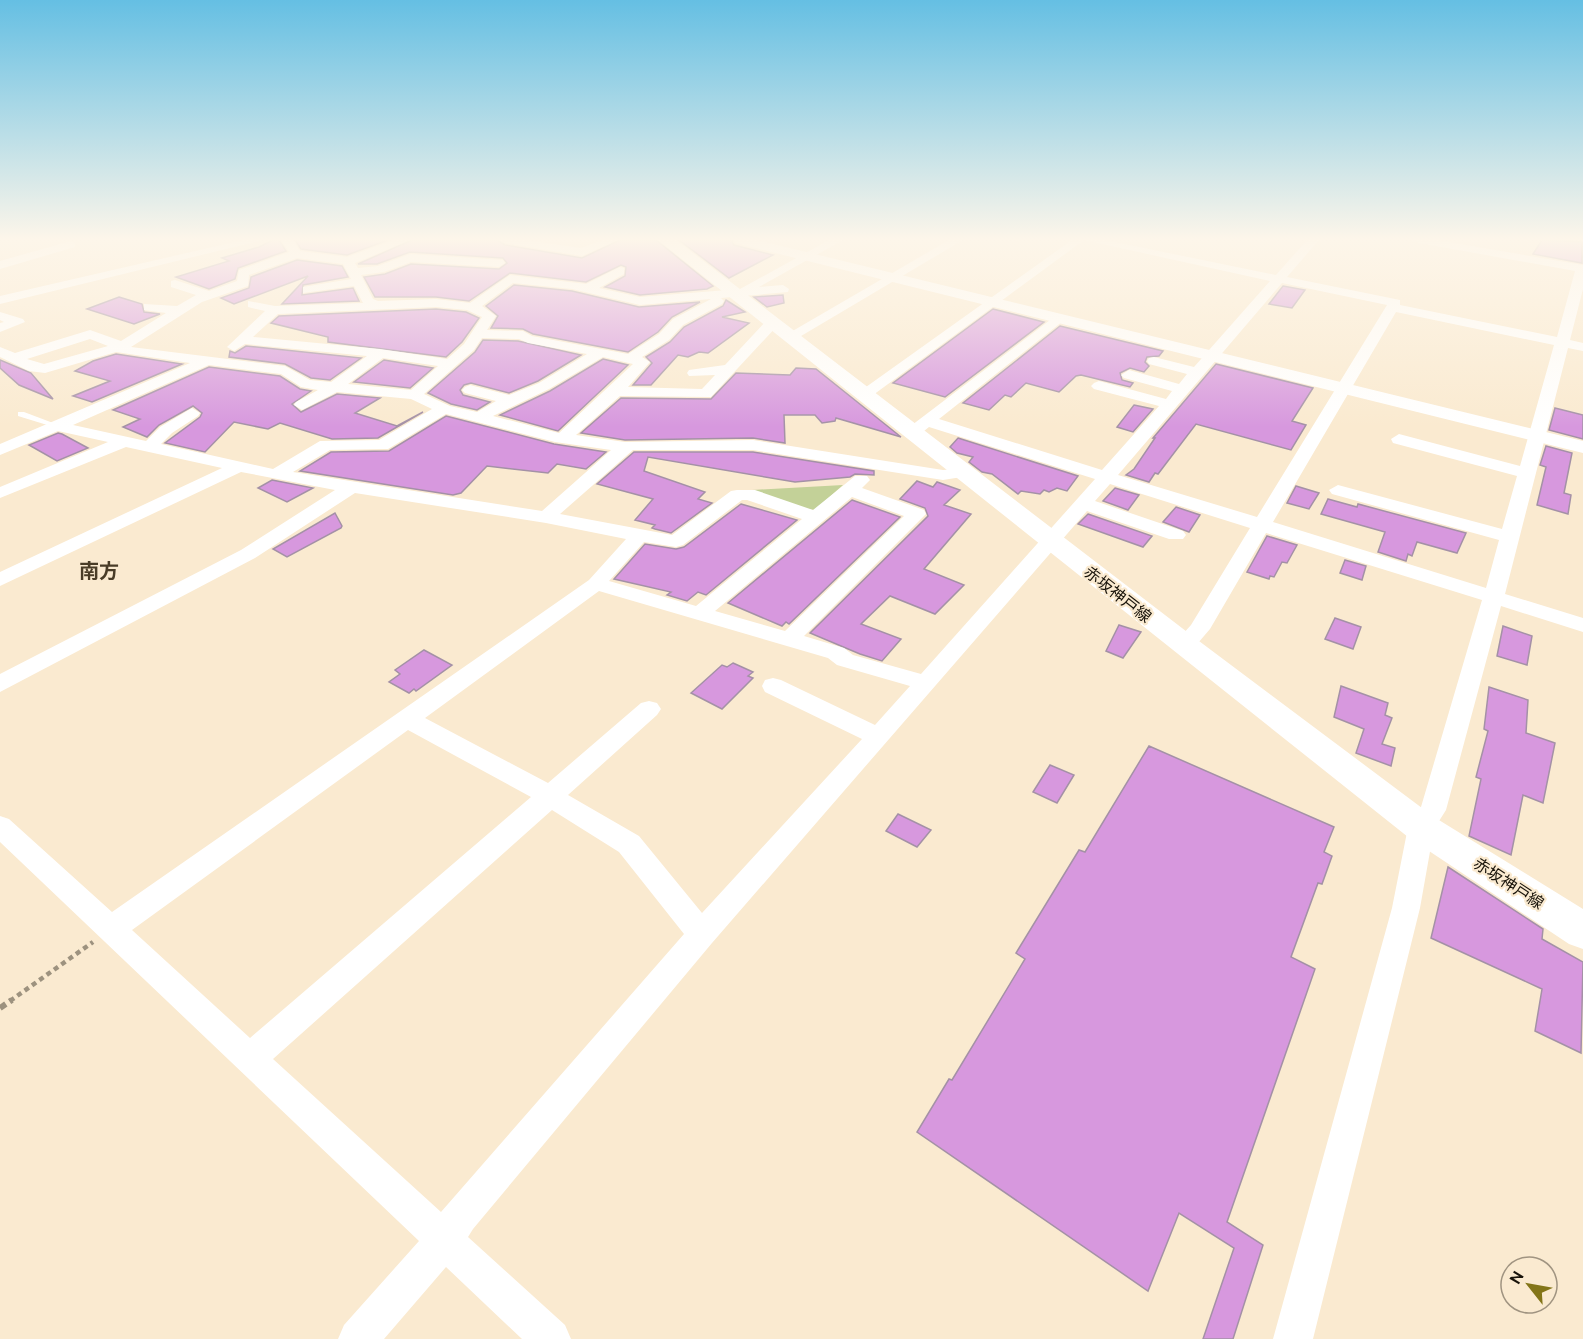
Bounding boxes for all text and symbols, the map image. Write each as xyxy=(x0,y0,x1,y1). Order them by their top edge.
district label: 南方 xyxy=(79,559,119,582)
street label: 赤坂神戸線 xyxy=(1081,562,1155,626)
street label: 赤坂神戸線 xyxy=(1471,854,1547,912)
north arrow xyxy=(1499,1255,1559,1315)
text: N xyxy=(1505,1268,1527,1287)

